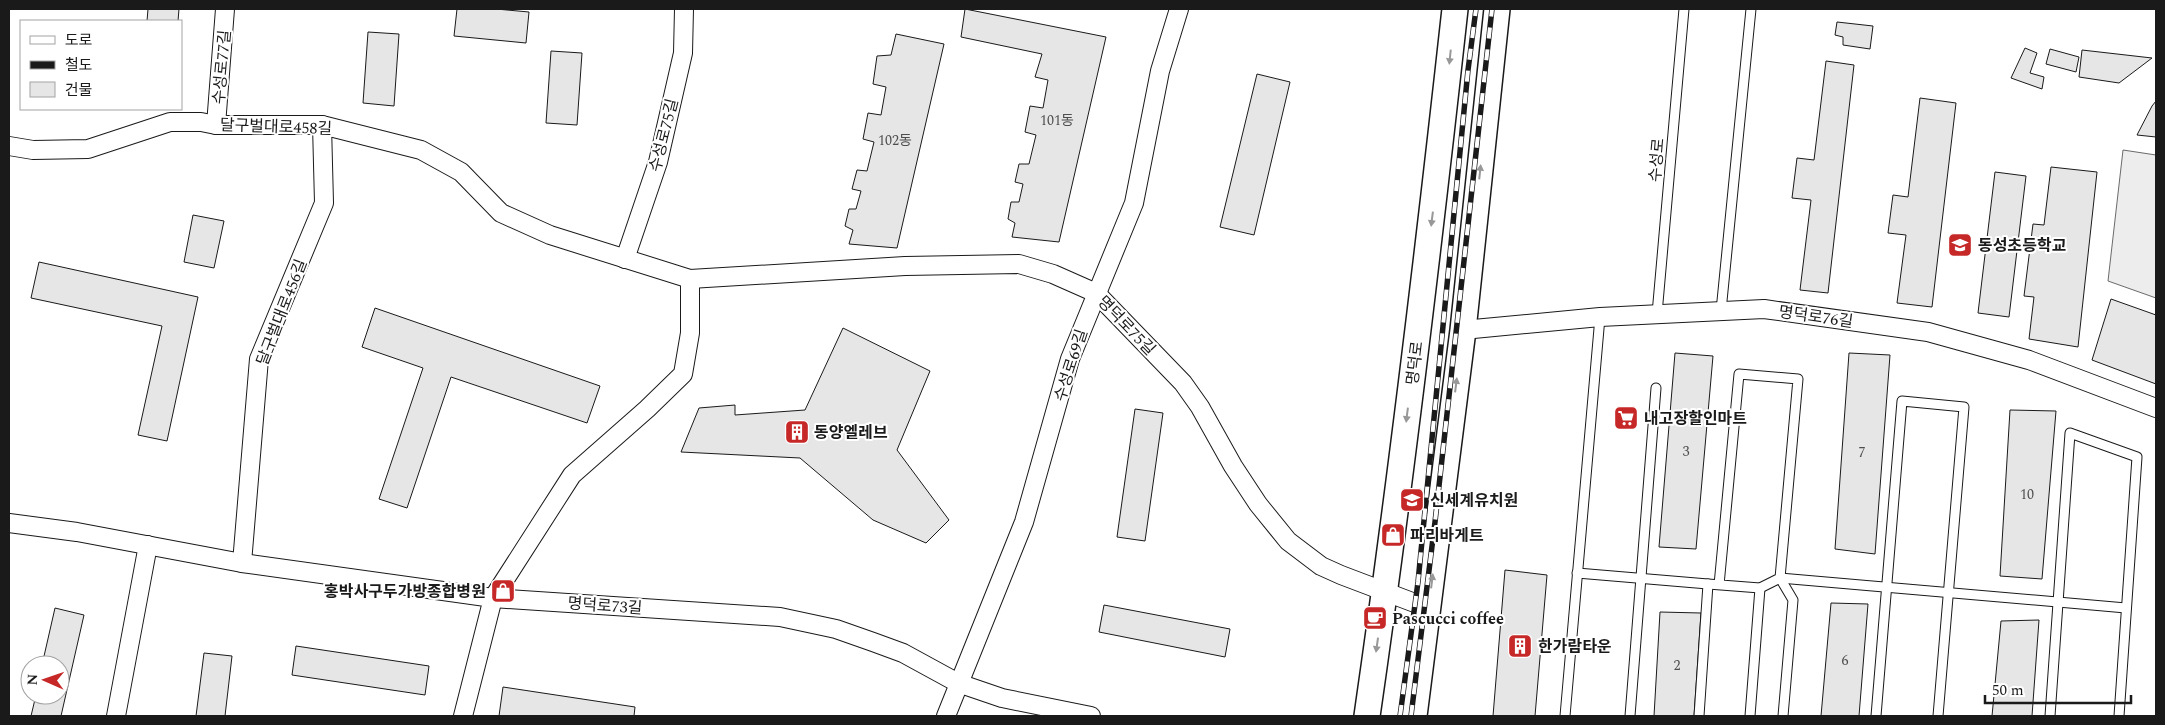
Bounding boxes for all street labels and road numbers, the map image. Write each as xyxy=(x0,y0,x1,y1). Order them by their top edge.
street label: 수성로77길 xyxy=(207,29,237,105)
street label: 수성로75길 xyxy=(643,96,685,174)
street label: 달구벌대로458길 xyxy=(219,113,333,141)
street label: 수성로 xyxy=(1643,137,1671,183)
street label: 달구벌대로456길 xyxy=(251,256,313,369)
street label: 명덕로75길 xyxy=(1092,290,1161,361)
street label: 명덕로76길 xyxy=(1777,300,1855,334)
street label: 수성로69길 xyxy=(1048,326,1094,405)
street label: 명덕로 xyxy=(1400,339,1430,387)
street label: 명덕로73길 xyxy=(567,591,643,621)

